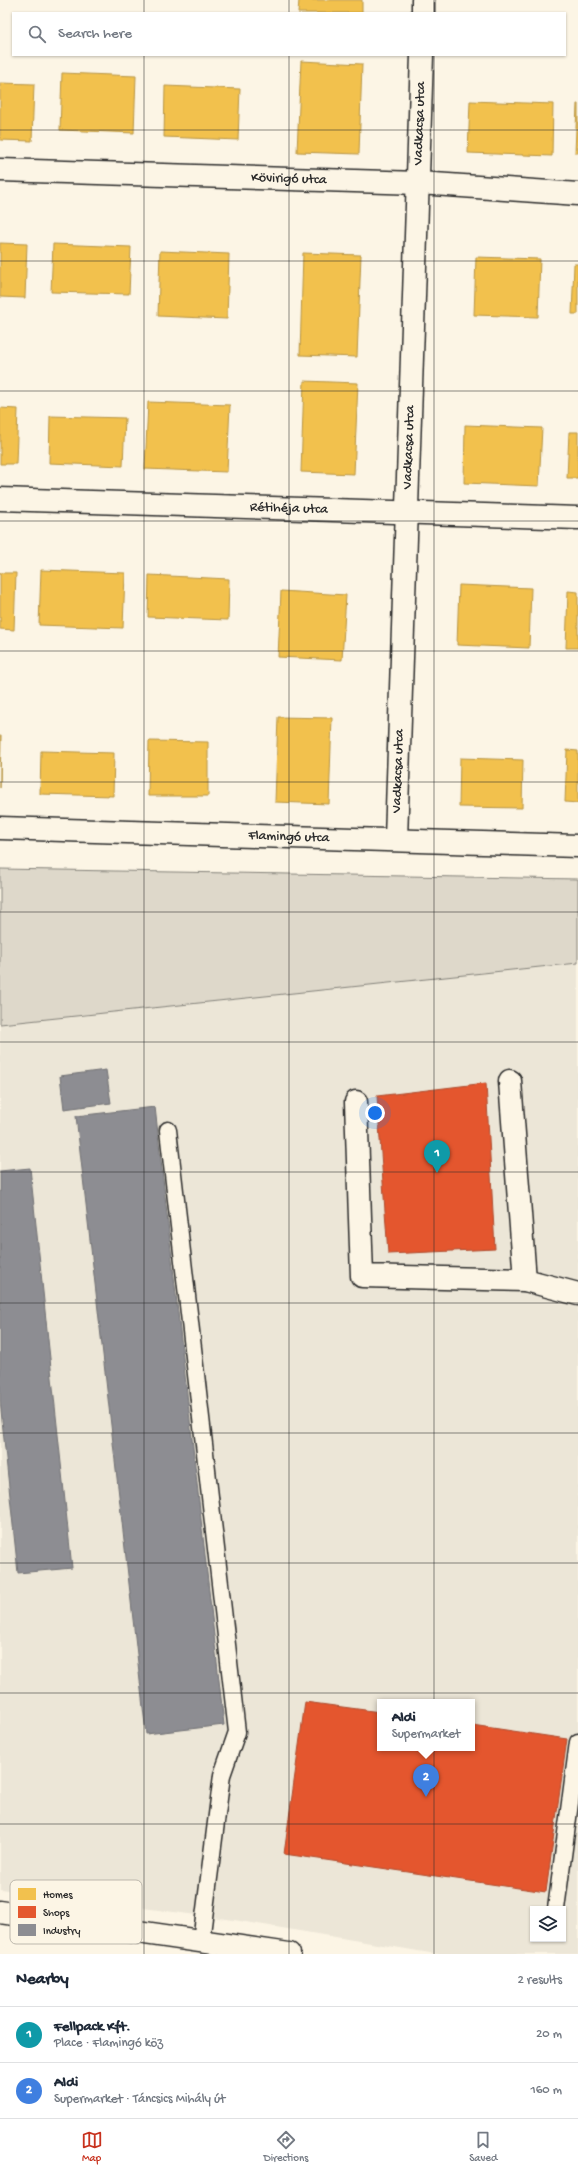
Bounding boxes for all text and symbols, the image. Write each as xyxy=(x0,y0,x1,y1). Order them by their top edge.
search box xyxy=(12,12,566,56)
icon: search xyxy=(26,23,48,45)
text: Search here xyxy=(58,25,132,43)
street label: Vadkacsa utca xyxy=(410,80,430,166)
street label: Kövirigó utca xyxy=(251,169,328,189)
street label: Vadkacsa utca xyxy=(399,404,419,490)
street label: Rétihéja utca xyxy=(250,499,329,518)
street label: Vadkacsa utca xyxy=(388,728,408,814)
street label: Flamingó utca xyxy=(247,827,331,847)
your location xyxy=(365,1103,385,1123)
pin: 1 xyxy=(424,1140,450,1173)
popup xyxy=(377,1699,475,1751)
text: Aldi xyxy=(392,1709,416,1727)
text: Supermarket xyxy=(392,1727,460,1742)
pin: 2 xyxy=(413,1764,439,1797)
legend xyxy=(10,1880,142,1944)
text: Homes xyxy=(43,1890,73,1902)
map controls xyxy=(530,1906,566,1942)
button: layers xyxy=(530,1906,566,1942)
text: Shops xyxy=(43,1908,70,1920)
text: Industry xyxy=(43,1926,81,1938)
text: Nearby xyxy=(16,1970,69,1990)
text: 2 results xyxy=(517,1973,562,1988)
text: Fellpack Kft. xyxy=(54,2018,131,2036)
text: 1 xyxy=(26,2027,32,2042)
text: 20 m xyxy=(536,2027,562,2042)
text: Place · Flamingó köz xyxy=(54,2036,163,2051)
text: Aldi xyxy=(54,2074,78,2092)
text: 2 xyxy=(26,2083,32,2098)
text: 160 m xyxy=(530,2083,562,2098)
text: Supermarket · Táncsics Mihály út xyxy=(54,2092,225,2107)
tab: Map xyxy=(81,2129,103,2165)
tab: Directions xyxy=(264,2129,308,2165)
tab: Saved xyxy=(469,2129,497,2165)

